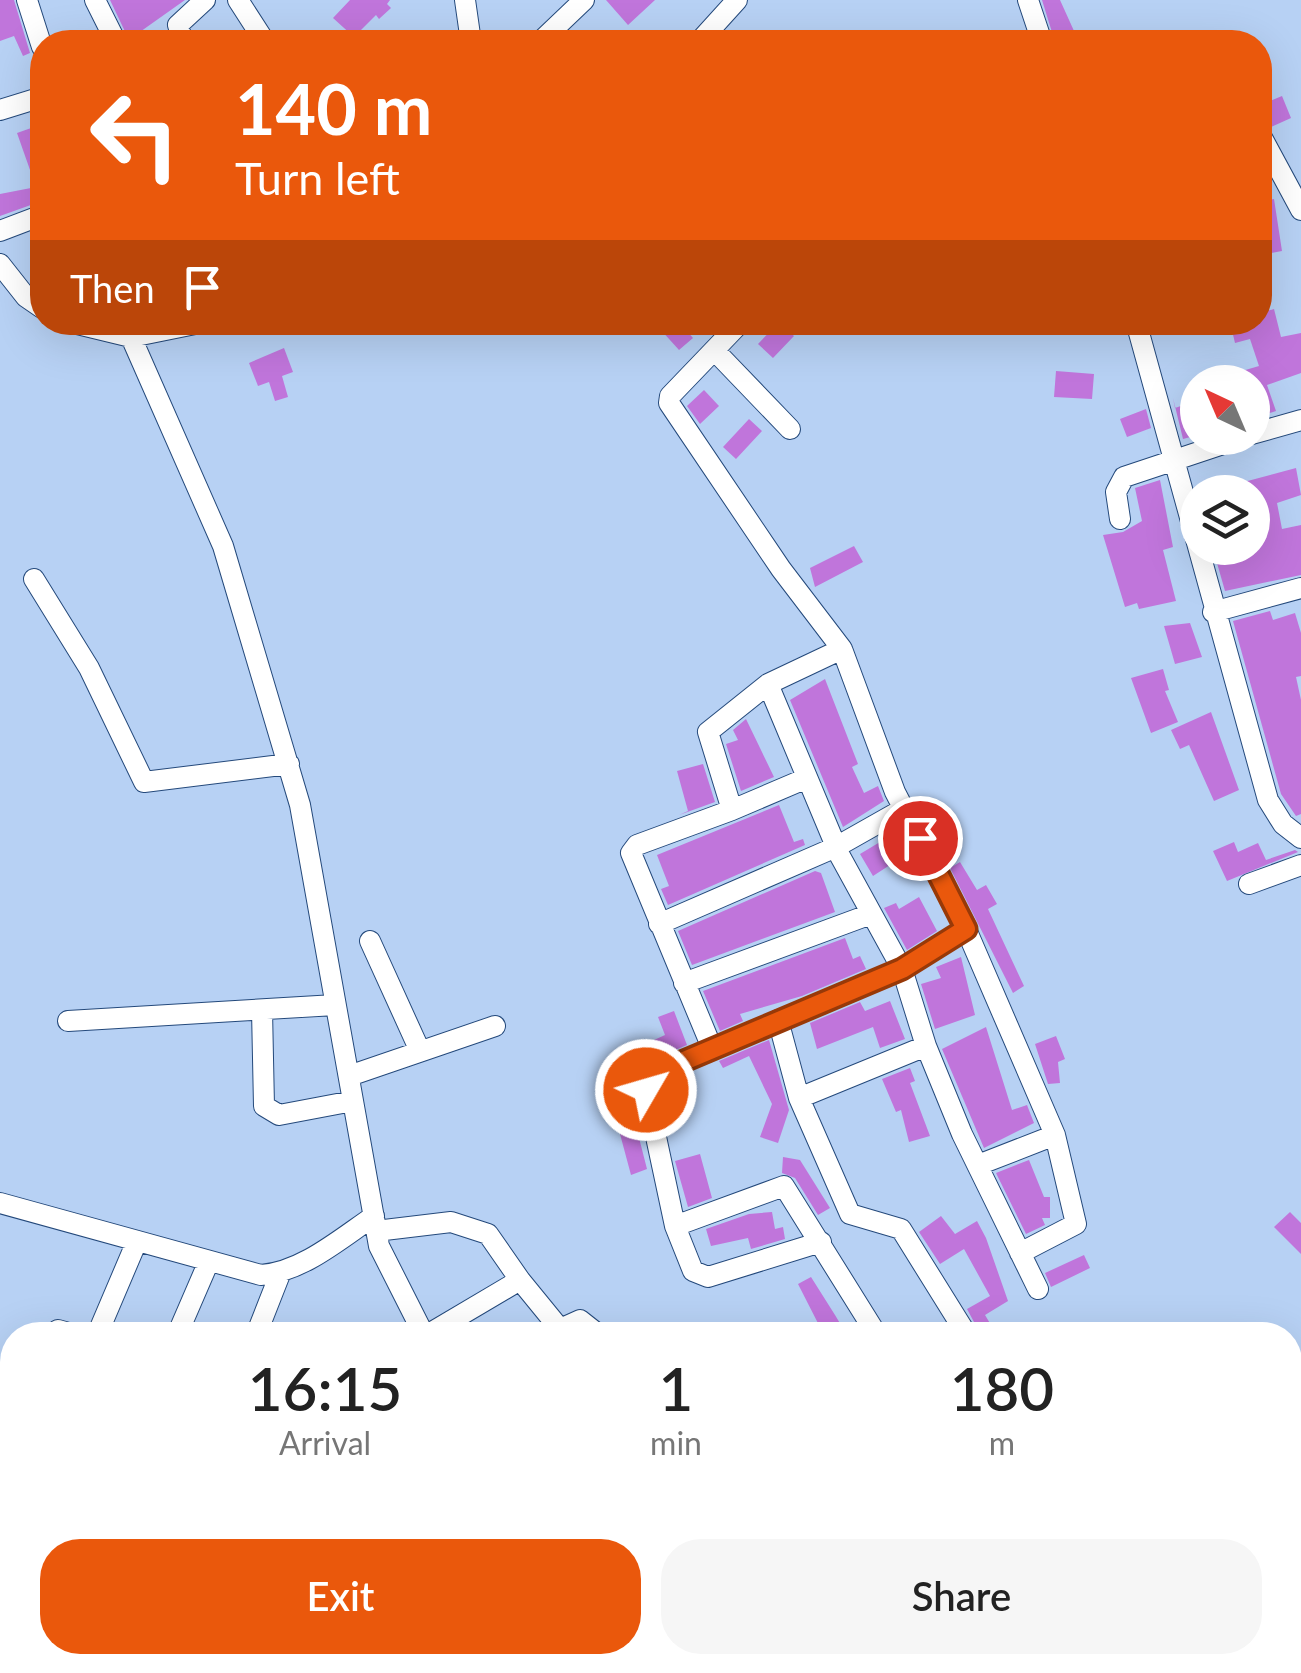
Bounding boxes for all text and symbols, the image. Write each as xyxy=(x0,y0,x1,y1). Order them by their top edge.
text: 140 m xyxy=(235,66,432,150)
icon: left xyxy=(70,70,200,200)
text: Turn left xyxy=(235,151,400,205)
icon: arrive xyxy=(175,260,230,315)
text: Then xyxy=(70,265,155,311)
north arrow xyxy=(1180,365,1270,455)
map controls xyxy=(1180,365,1270,565)
button: layers xyxy=(1180,475,1270,565)
pin xyxy=(878,796,963,881)
icon: arrive xyxy=(893,811,948,866)
position arrow xyxy=(594,1038,698,1142)
text: 16:15 xyxy=(248,1352,402,1424)
text: 1 xyxy=(659,1352,693,1424)
text: 180 xyxy=(950,1352,1054,1424)
text: Arrival xyxy=(279,1423,371,1462)
text: min xyxy=(650,1423,702,1462)
text: m xyxy=(989,1423,1015,1462)
button: Exit xyxy=(40,1539,641,1654)
button: Share xyxy=(661,1539,1262,1654)

